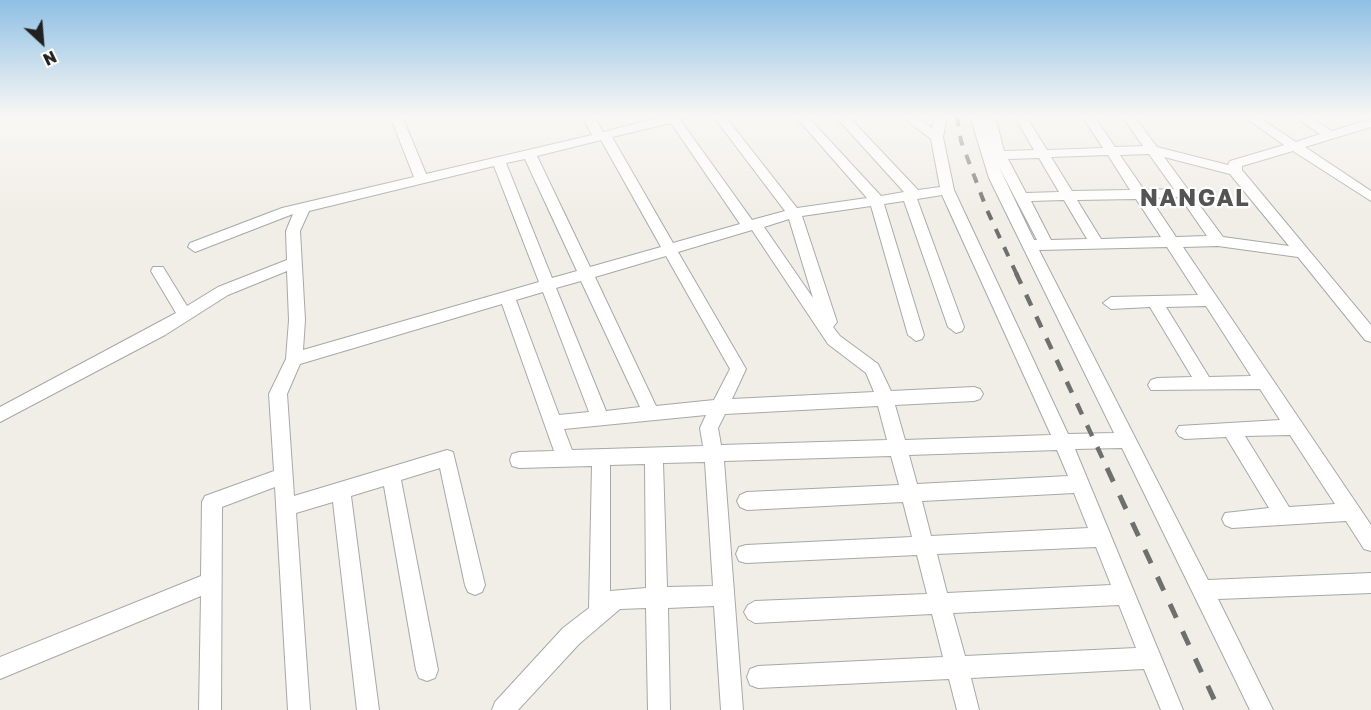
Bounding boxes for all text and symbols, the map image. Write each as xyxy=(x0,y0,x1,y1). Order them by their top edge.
north arrow xyxy=(12,12,72,72)
text: N xyxy=(40,47,60,70)
district label: NANGAL xyxy=(1140,184,1250,212)

